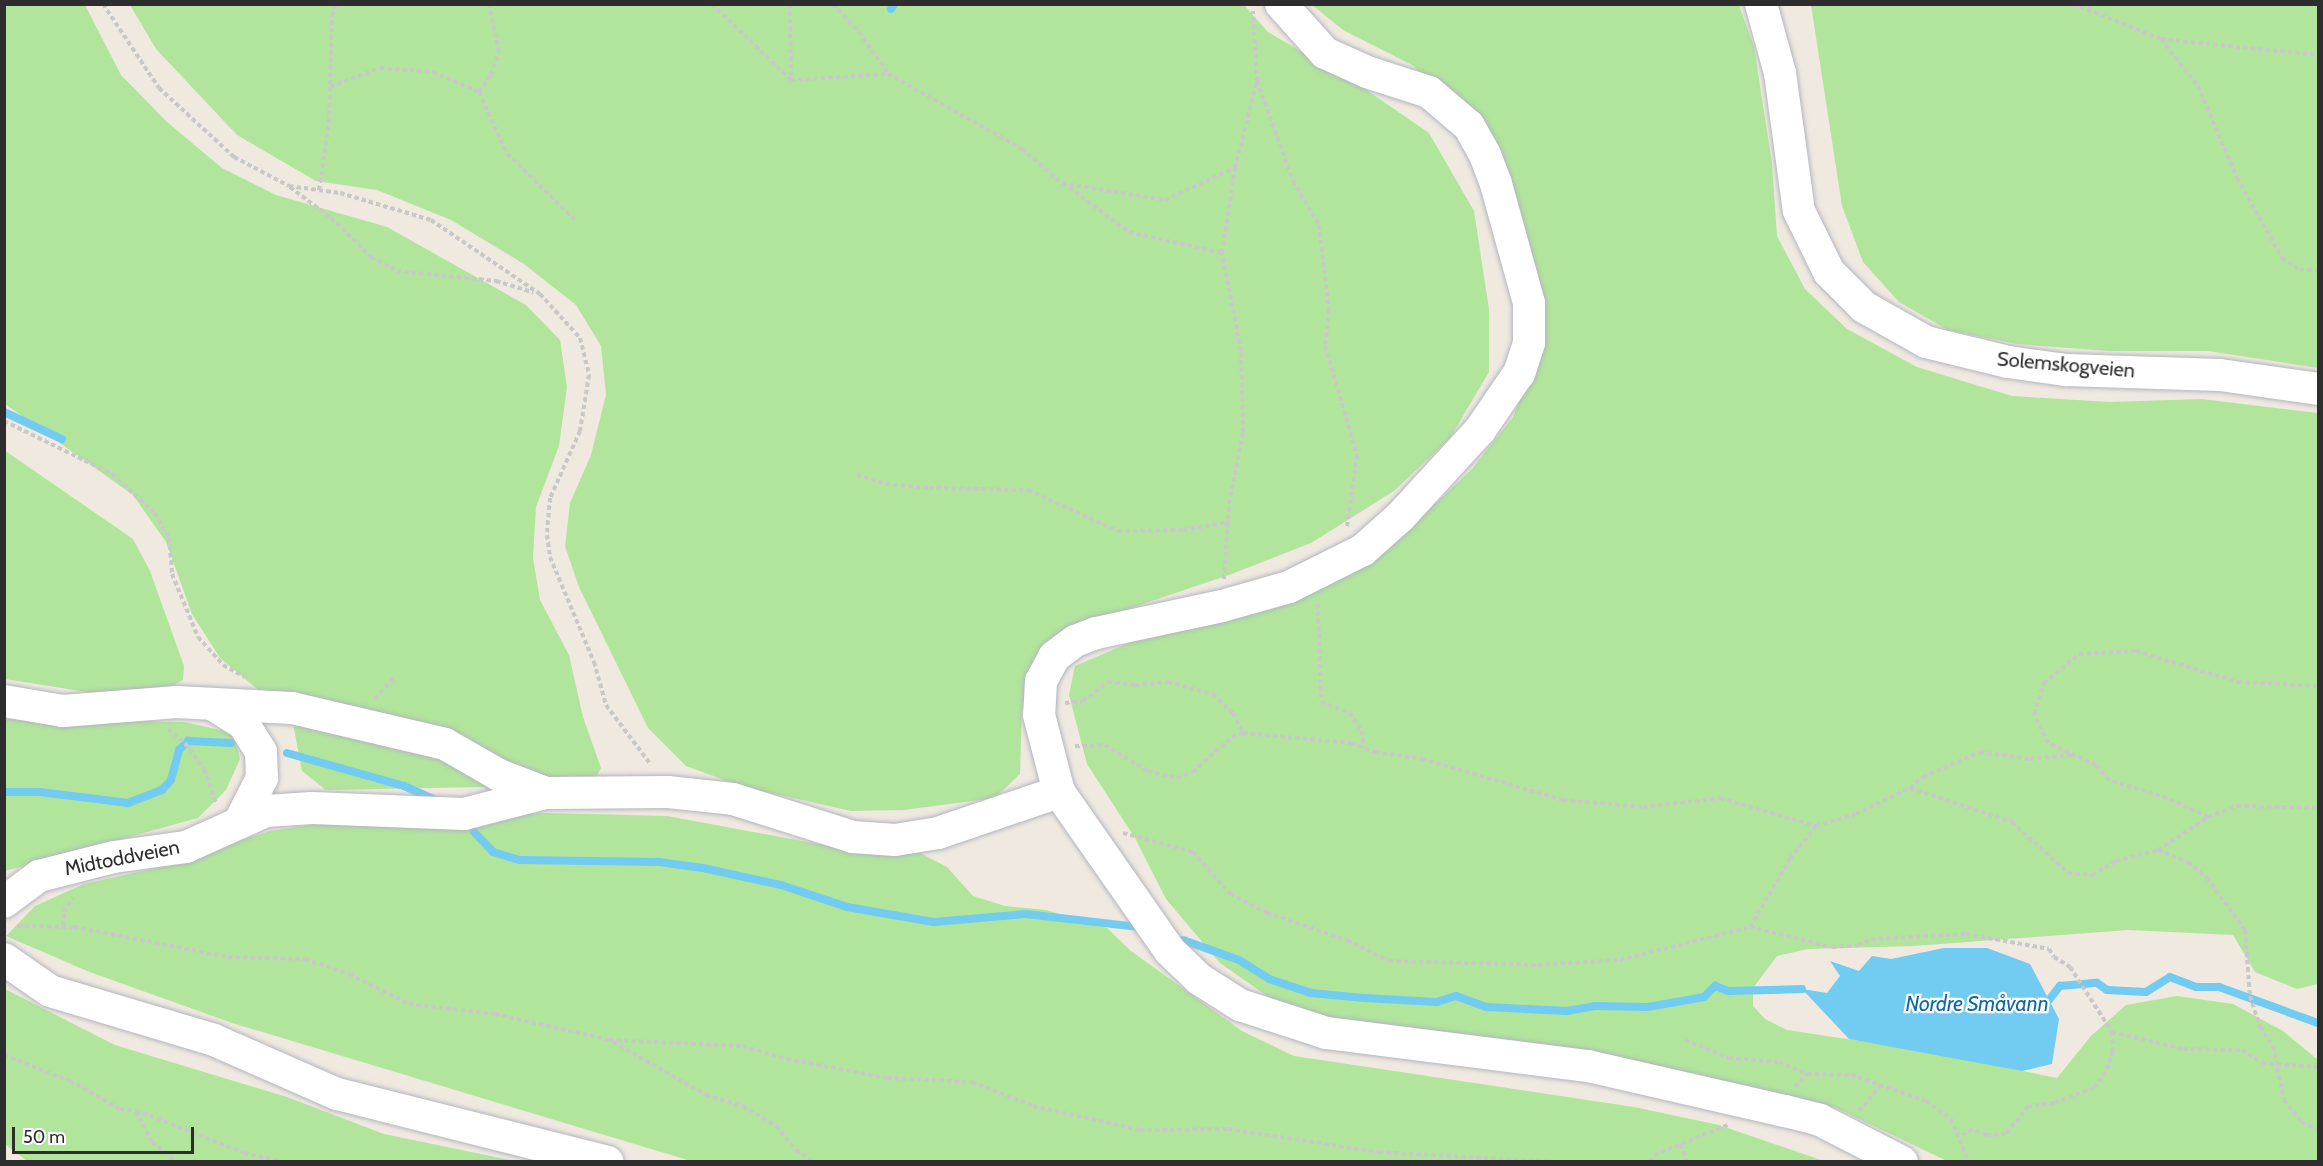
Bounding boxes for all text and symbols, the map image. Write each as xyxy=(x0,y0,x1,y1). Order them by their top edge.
street label: Solemskogveien xyxy=(1996,347,2136,383)
street label: Midtoddveien xyxy=(62,835,182,881)
water label: Nordre Småvann xyxy=(1906,991,2048,1017)
scale bar xyxy=(15,1115,196,1153)
text: 50 m xyxy=(23,1126,65,1148)

